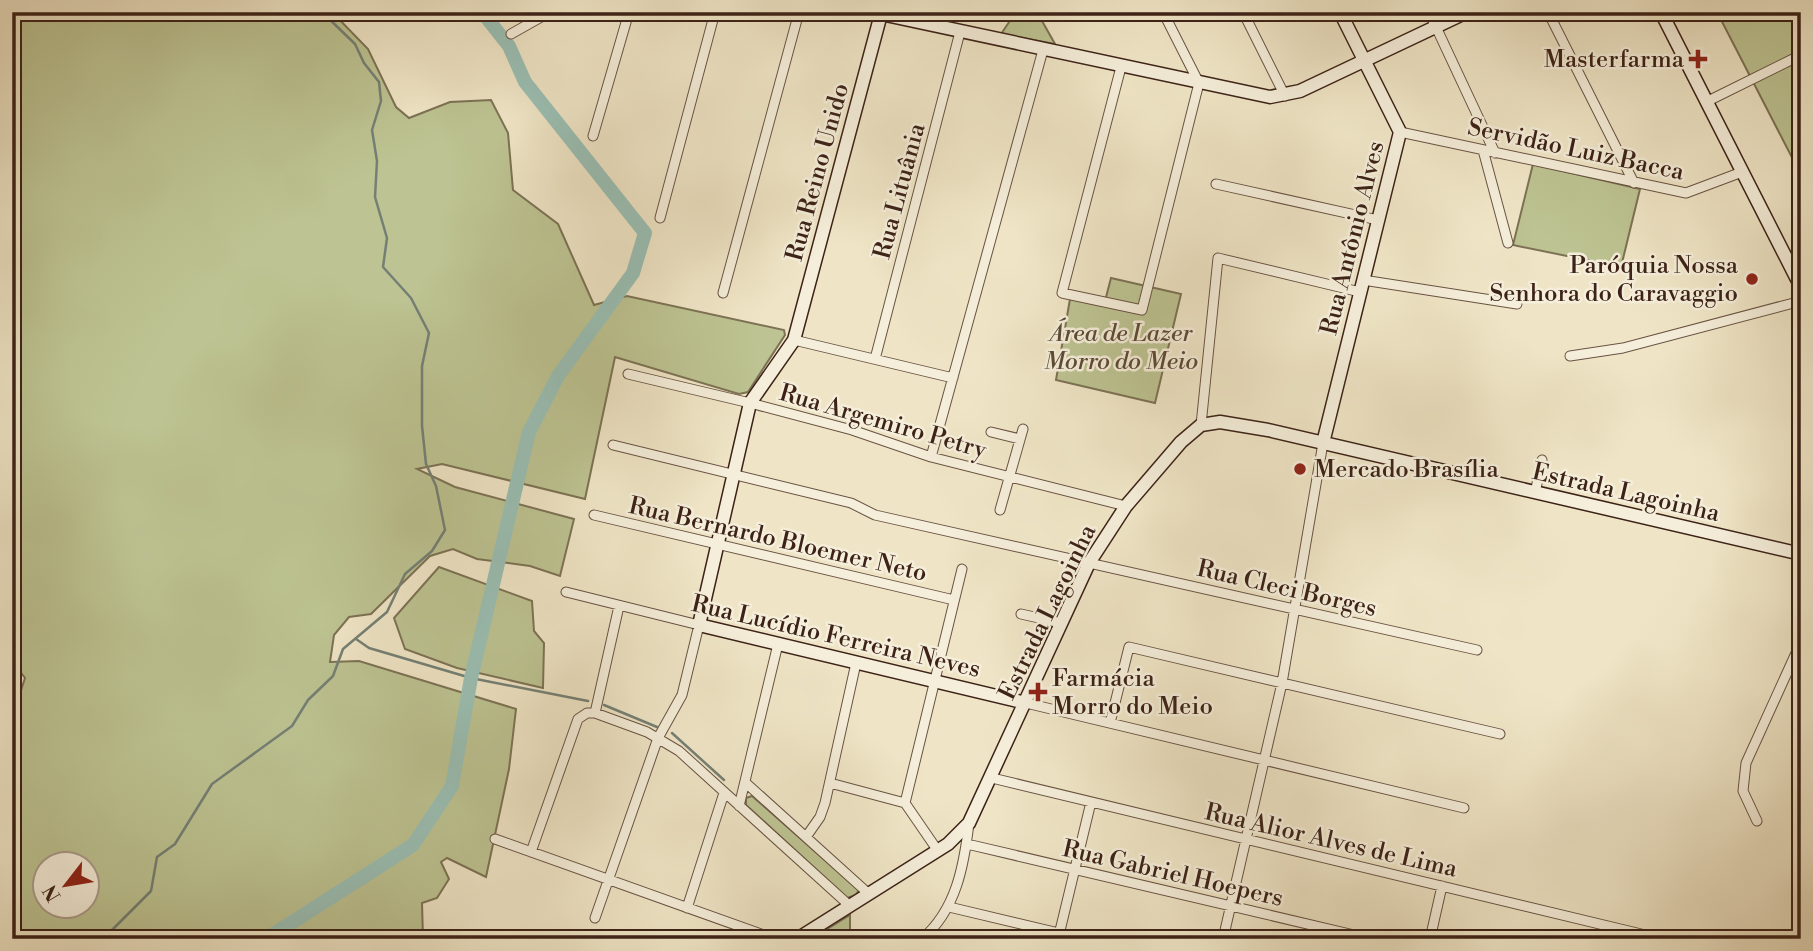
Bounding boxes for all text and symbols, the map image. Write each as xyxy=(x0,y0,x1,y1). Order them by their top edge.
place label: Masterfarma xyxy=(1544,45,1685,75)
marker: Masterfarma xyxy=(1690,51,1706,67)
street label: Rua Reino Unido xyxy=(780,80,856,265)
street label: Servidão Luiz Bacca xyxy=(1465,112,1688,188)
street label: Rua Lituânia xyxy=(867,119,933,263)
street label: Rua Antônio Alves xyxy=(1314,138,1392,338)
place label: Paróquia Nossa Senhora do Caravaggio xyxy=(1489,251,1739,309)
marker: Paróquia Nossa Senhora do Caravaggio xyxy=(1744,271,1760,287)
park label: Área de Lazer Morro do Meio xyxy=(1044,317,1198,377)
street label: Rua Argemiro Petry xyxy=(776,378,990,466)
place label: Mercado Brasília xyxy=(1314,455,1499,485)
street label: Estrada Lagoinha xyxy=(1529,457,1723,529)
marker: Mercado Brasília xyxy=(1292,461,1308,477)
street label: Rua Bernardo Bloemer Neto xyxy=(626,491,930,589)
street label: Estrada Lagoinha xyxy=(992,519,1104,705)
street label: Rua Cleci Borges xyxy=(1194,554,1379,624)
street label: Rua Lucídio Ferreira Neves xyxy=(688,589,983,685)
place label: Farmácia Morro do Meio xyxy=(1052,664,1213,722)
marker: Farmácia Morro do Meio xyxy=(1030,684,1046,700)
street label: Rua Alior Alves de Lima xyxy=(1202,797,1461,885)
street label: Rua Gabriel Hoepers xyxy=(1060,834,1286,914)
north arrow xyxy=(32,850,102,920)
text: N xyxy=(38,881,66,906)

